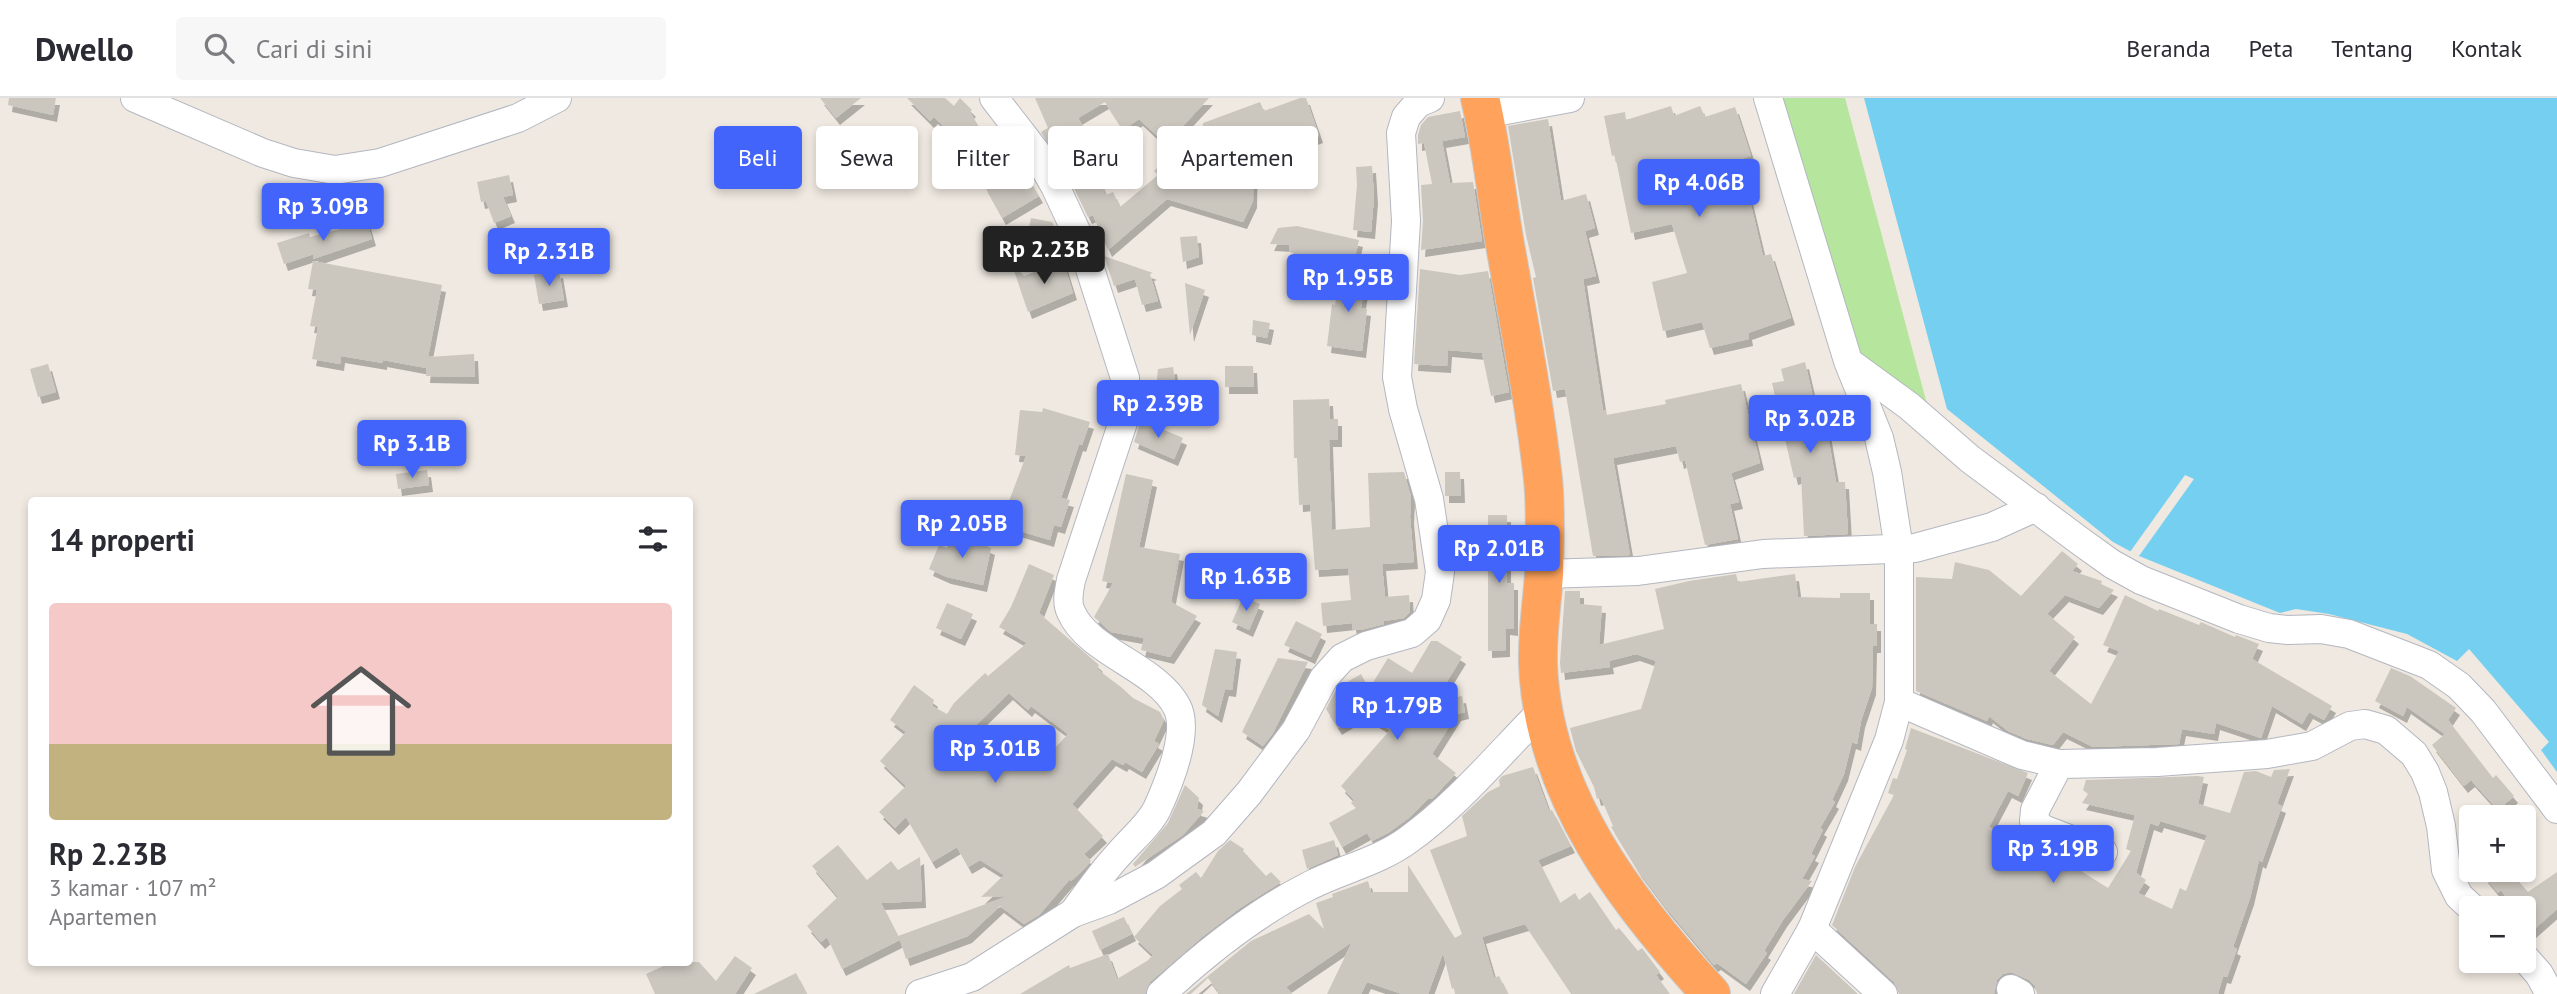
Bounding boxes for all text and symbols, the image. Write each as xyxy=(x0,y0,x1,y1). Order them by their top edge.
search box xyxy=(176,17,666,80)
text: Dwello xyxy=(35,27,134,70)
icon: search xyxy=(200,29,238,67)
text: Cari di sini xyxy=(256,32,373,65)
text: Beranda xyxy=(2126,33,2211,64)
text: Peta xyxy=(2249,33,2293,64)
text: Tentang xyxy=(2331,33,2413,64)
text: Kontak xyxy=(2451,33,2522,64)
chip: Beli xyxy=(714,126,802,189)
chip: Sewa xyxy=(816,126,918,189)
chip: Filter xyxy=(932,126,1034,189)
chip: Baru xyxy=(1048,126,1143,189)
chip: Apartemen xyxy=(1157,126,1318,189)
pin: Rp 4.06B xyxy=(1627,159,1771,219)
text: Rp 4.06B xyxy=(1654,167,1744,196)
pin: Rp 3.09B xyxy=(251,184,395,243)
text: Rp 3.09B xyxy=(278,191,368,220)
pin: Rp 2.23B xyxy=(972,226,1116,286)
pin: Rp 2.31B xyxy=(477,228,621,288)
text: Rp 2.23B xyxy=(999,234,1089,263)
text: Rp 2.31B xyxy=(504,236,594,265)
pin: Rp 1.95B xyxy=(1276,254,1420,314)
text: Rp 1.95B xyxy=(1303,262,1393,291)
pin: Rp 2.39B xyxy=(1086,380,1230,440)
text: Rp 2.39B xyxy=(1113,388,1203,417)
pin: Rp 3.02B xyxy=(1738,396,1882,455)
text: Rp 3.02B xyxy=(1765,403,1855,432)
pin: Rp 3.1B xyxy=(347,420,477,480)
text: Rp 3.1B xyxy=(373,428,451,457)
pin: Rp 2.05B xyxy=(890,500,1034,560)
text: Rp 2.05B xyxy=(917,508,1007,537)
text: 14 properti xyxy=(49,520,195,559)
icon: filters xyxy=(634,520,672,558)
pin: Rp 2.01B xyxy=(1427,526,1571,585)
text: Rp 2.01B xyxy=(1454,533,1544,562)
pin: Rp 1.63B xyxy=(1174,554,1318,613)
text: Rp 1.63B xyxy=(1201,561,1291,590)
icon: home xyxy=(298,648,424,774)
pin: Rp 1.79B xyxy=(1325,682,1469,742)
text: Rp 1.79B xyxy=(1352,690,1442,719)
pin: Rp 3.01B xyxy=(923,726,1067,785)
text: Rp 3.01B xyxy=(950,733,1040,762)
map controls xyxy=(2459,805,2536,973)
button: + xyxy=(2459,805,2536,882)
pin: Rp 3.19B xyxy=(1981,826,2125,885)
text: Rp 3.19B xyxy=(2008,833,2098,862)
text: Rp 2.23B xyxy=(49,834,167,873)
text: 3 kamar · 107 m² xyxy=(49,873,217,902)
button: − xyxy=(2459,896,2536,973)
text: Apartemen xyxy=(49,902,157,931)

